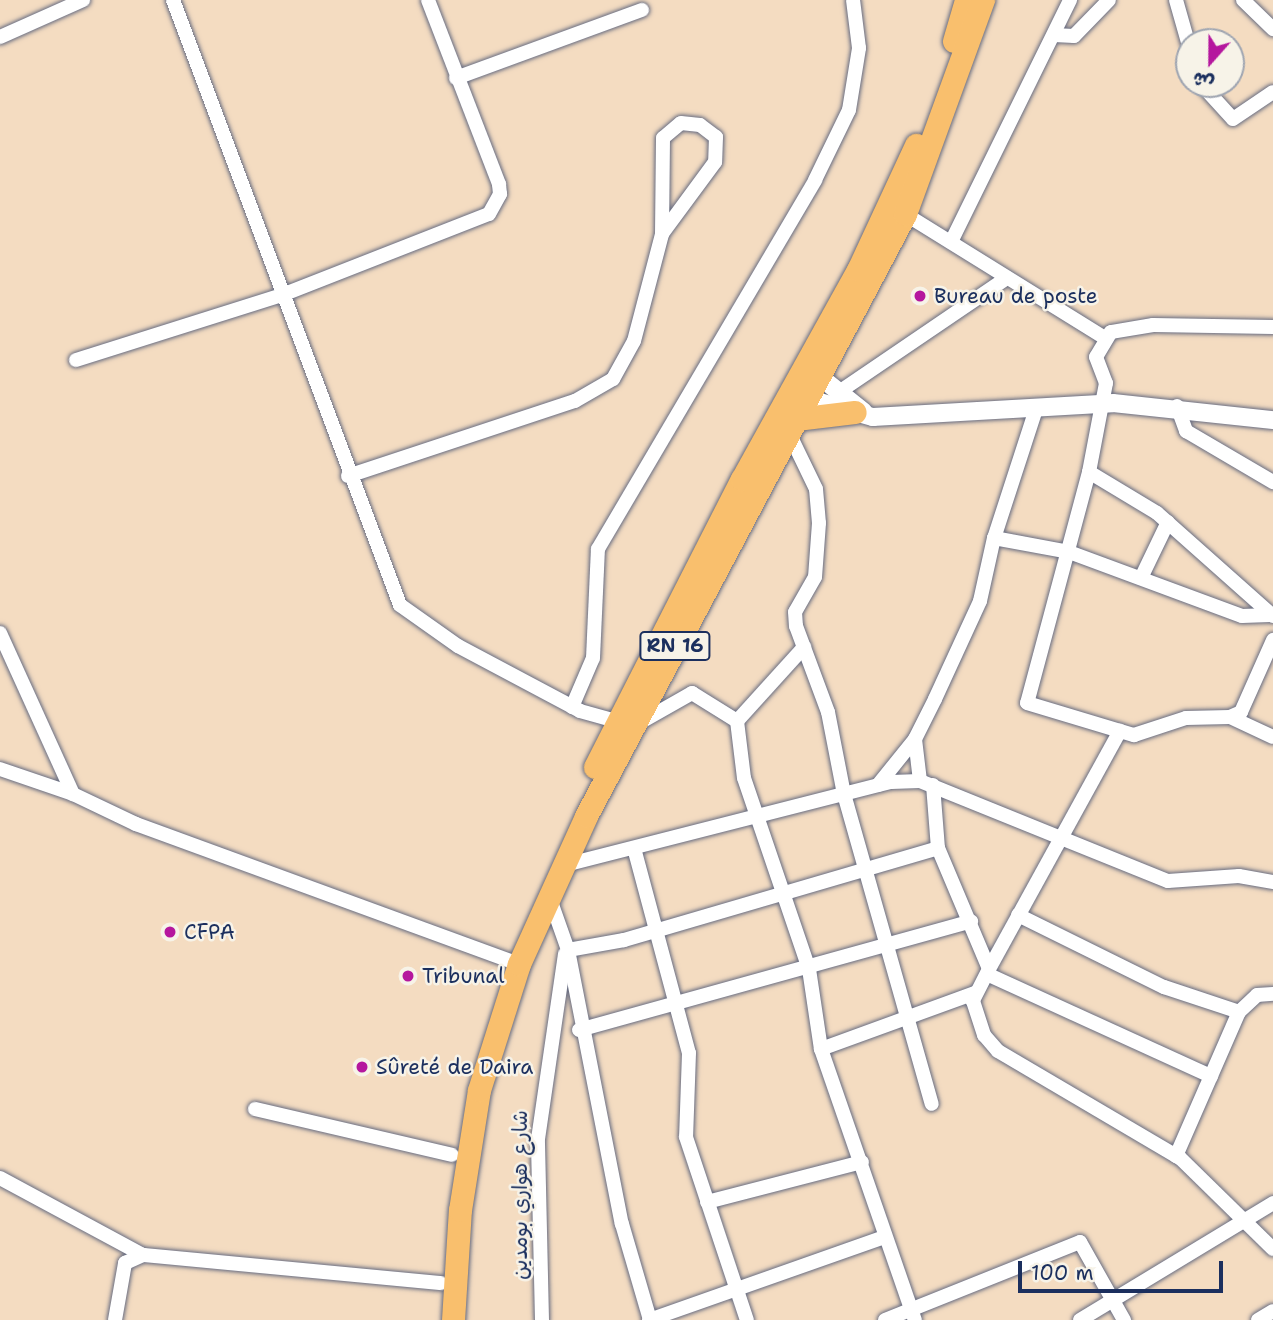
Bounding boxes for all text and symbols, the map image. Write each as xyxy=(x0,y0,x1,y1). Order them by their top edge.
north arrow xyxy=(1175,28,1245,98)
text: ش xyxy=(1189,66,1217,97)
place label: Bureau de poste xyxy=(934,283,1098,309)
marker: Bureau de poste xyxy=(912,288,928,304)
road number: RN 16 xyxy=(638,631,712,662)
place label: CFPA xyxy=(184,919,235,945)
marker: CFPA xyxy=(162,924,178,940)
place label: Tribunal xyxy=(422,963,505,989)
marker: Tribunal xyxy=(400,968,416,984)
place label: Sûreté de Daira xyxy=(376,1054,533,1080)
marker: Sûreté de Daira xyxy=(354,1059,370,1075)
street label: شارع هواري بومدين xyxy=(507,1110,533,1280)
scale bar xyxy=(1021,1246,1226,1290)
text: 100 m xyxy=(1031,1259,1094,1287)

